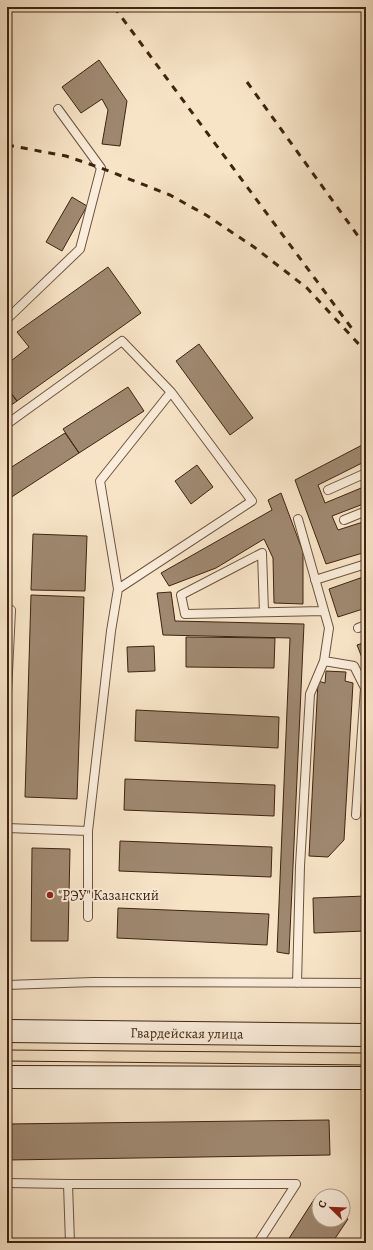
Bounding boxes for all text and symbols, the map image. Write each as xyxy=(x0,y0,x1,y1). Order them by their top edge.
place label: "РЭУ" Казанский xyxy=(58,886,159,905)
marker: "РЭУ" Казанский xyxy=(45,890,55,900)
street label: Гвардейская улица xyxy=(130,1023,244,1044)
north arrow xyxy=(311,1188,351,1228)
text: С xyxy=(314,1198,331,1210)

